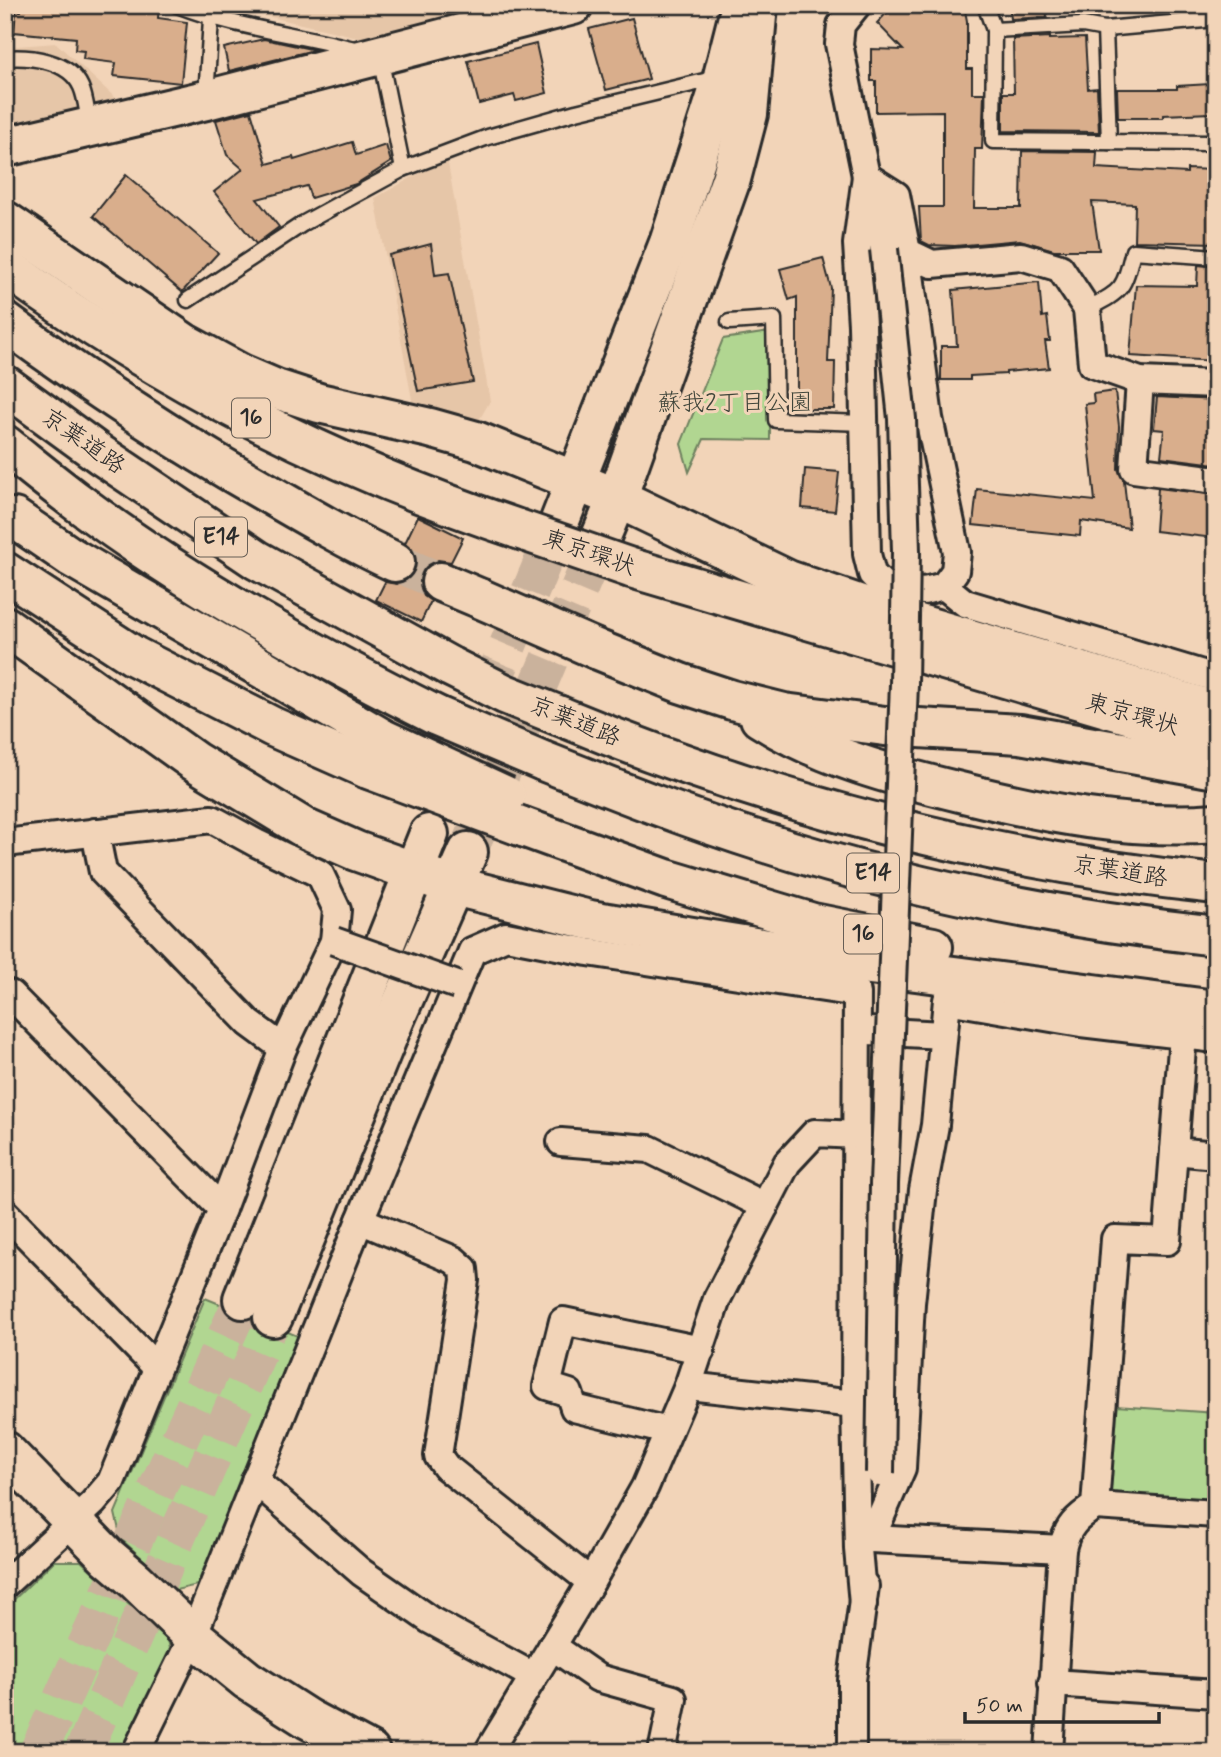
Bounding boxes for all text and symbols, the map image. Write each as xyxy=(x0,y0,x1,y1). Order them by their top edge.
park label: 蘇我2丁目公園 xyxy=(657,388,813,419)
road number: 16 xyxy=(232,398,270,438)
street label: 京葉道路 xyxy=(35,402,131,482)
road number: E14 xyxy=(195,517,247,556)
street label: 東京環状 xyxy=(539,523,639,583)
street label: 東京環状 xyxy=(1082,687,1182,743)
street label: 京葉道路 xyxy=(525,690,625,754)
street label: 京葉道路 xyxy=(1070,849,1170,895)
road number: E14 xyxy=(847,853,899,892)
road number: 16 xyxy=(844,914,882,953)
scale bar xyxy=(965,1680,1160,1724)
text: 50 m xyxy=(976,1692,1023,1720)

